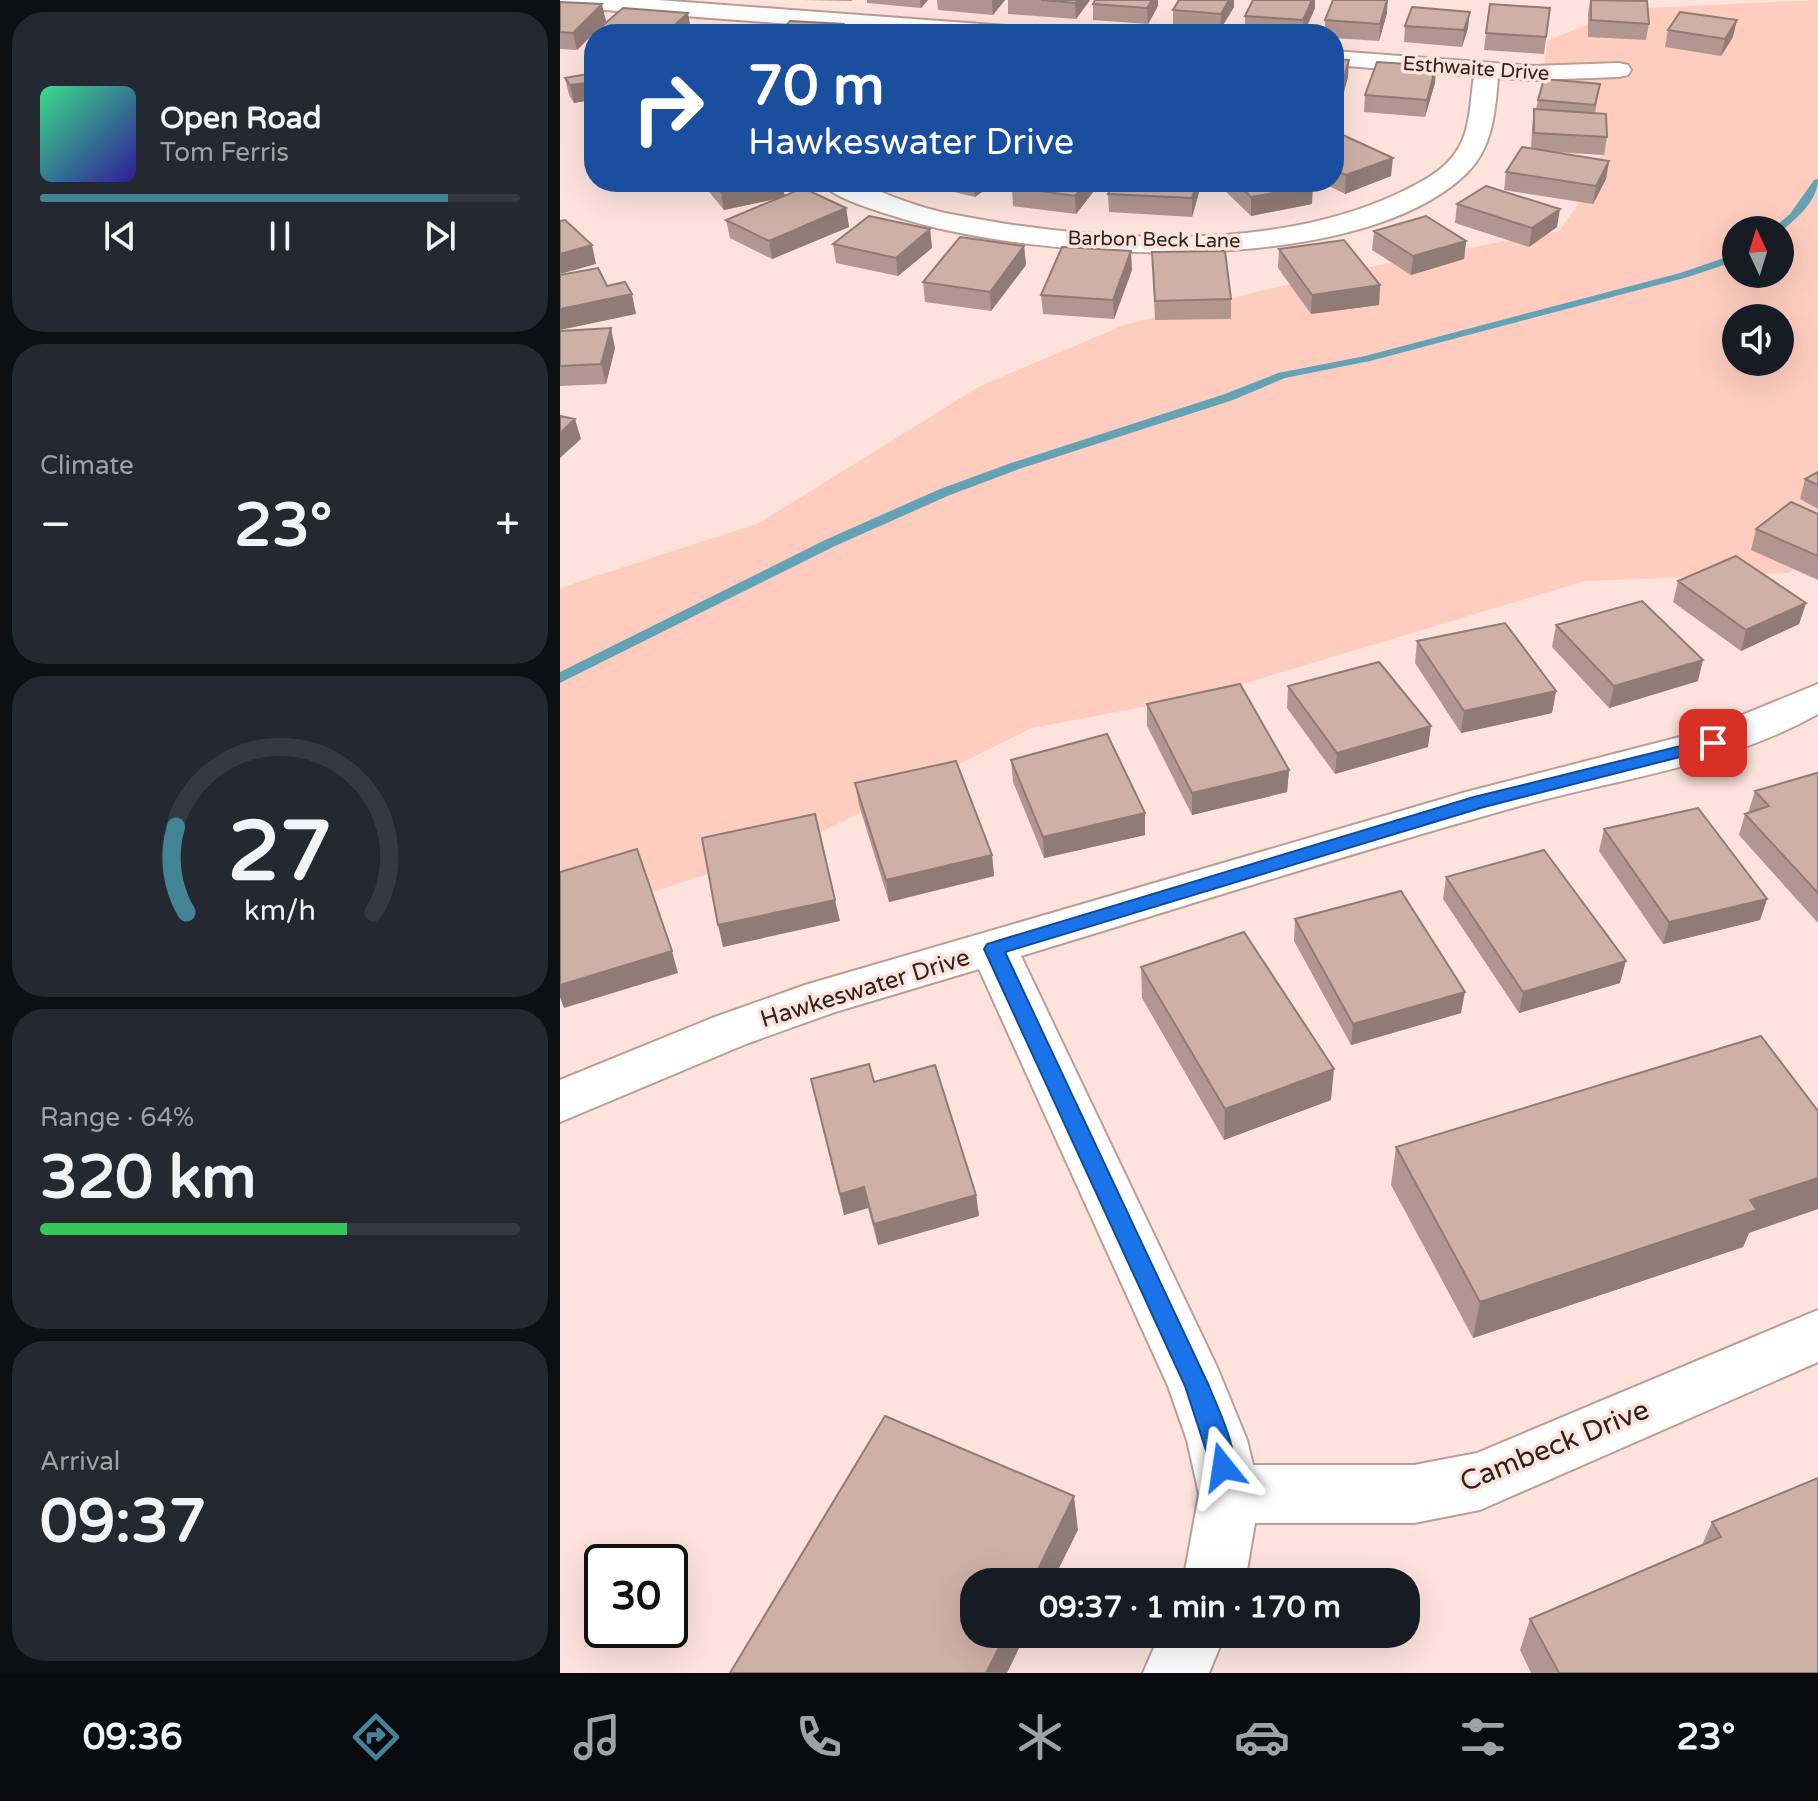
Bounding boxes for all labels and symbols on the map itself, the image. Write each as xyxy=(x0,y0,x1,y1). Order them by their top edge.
street label: Esthwaite Drive xyxy=(1402,52,1550,86)
north arrow xyxy=(1722,216,1794,288)
street label: Barbon Beck Lane xyxy=(1067,226,1241,254)
pin xyxy=(1679,709,1747,777)
street label: Hawkeswater Drive xyxy=(757,943,973,1034)
street label: Cambeck Drive xyxy=(1455,1393,1654,1499)
position arrow xyxy=(1181,1425,1265,1509)
speed limit sign: 30 xyxy=(584,1544,688,1648)

